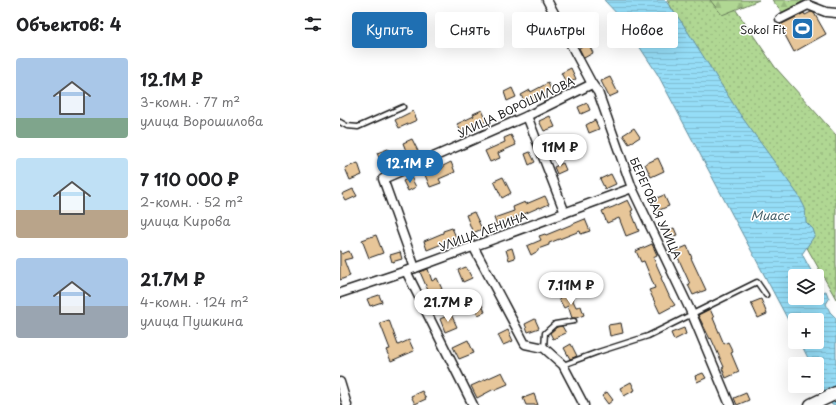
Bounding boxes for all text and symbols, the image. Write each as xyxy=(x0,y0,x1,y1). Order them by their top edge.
text: Объектов: 4 xyxy=(16,11,121,37)
chip: Купить xyxy=(352,12,427,48)
chip: Снять xyxy=(435,12,504,48)
chip: Фильтры xyxy=(512,12,599,48)
chip: Новое xyxy=(607,12,678,48)
icon: filters xyxy=(302,13,324,35)
sports icon: Sokol Fit xyxy=(789,16,815,42)
place label: Sokol Fit xyxy=(740,21,787,38)
text: 12.1M ₽ xyxy=(140,66,203,92)
street label: УЛИЦА ВОРОШИЛОВА xyxy=(455,72,577,142)
icon: home xyxy=(48,74,96,122)
text: 3-комн. · 77 m² xyxy=(140,92,240,111)
text: улица Ворошилова xyxy=(140,111,263,130)
pin: 11M ₽ xyxy=(532,134,588,168)
text: 11M ₽ xyxy=(542,137,578,156)
pin: 12.1M ₽ xyxy=(373,150,447,184)
text: 12.1M ₽ xyxy=(386,153,434,172)
street label: БЕРЕГОВАЯ УЛИЦА xyxy=(626,154,686,262)
text: 7 110 000 ₽ xyxy=(140,166,239,192)
icon: home xyxy=(48,174,96,222)
text: 2-комн. · 52 m² xyxy=(140,192,243,211)
water label: Миасс xyxy=(751,206,790,224)
street label: УЛИЦА ЛЕНИНА xyxy=(436,207,530,255)
text: улица Кирова xyxy=(140,211,231,230)
text: 21.7M ₽ xyxy=(140,266,205,292)
map controls xyxy=(788,269,824,393)
button: layers xyxy=(788,269,824,305)
pin: 7.11M ₽ xyxy=(534,272,608,306)
icon: home xyxy=(48,274,96,322)
text: 7.11M ₽ xyxy=(548,275,594,294)
pin: 21.7M ₽ xyxy=(411,289,485,323)
text: 4-комн. · 124 m² xyxy=(140,292,249,311)
text: 21.7M ₽ xyxy=(423,292,473,311)
text: улица Пушкина xyxy=(140,311,243,330)
button: + xyxy=(788,313,824,349)
button: − xyxy=(788,357,824,393)

